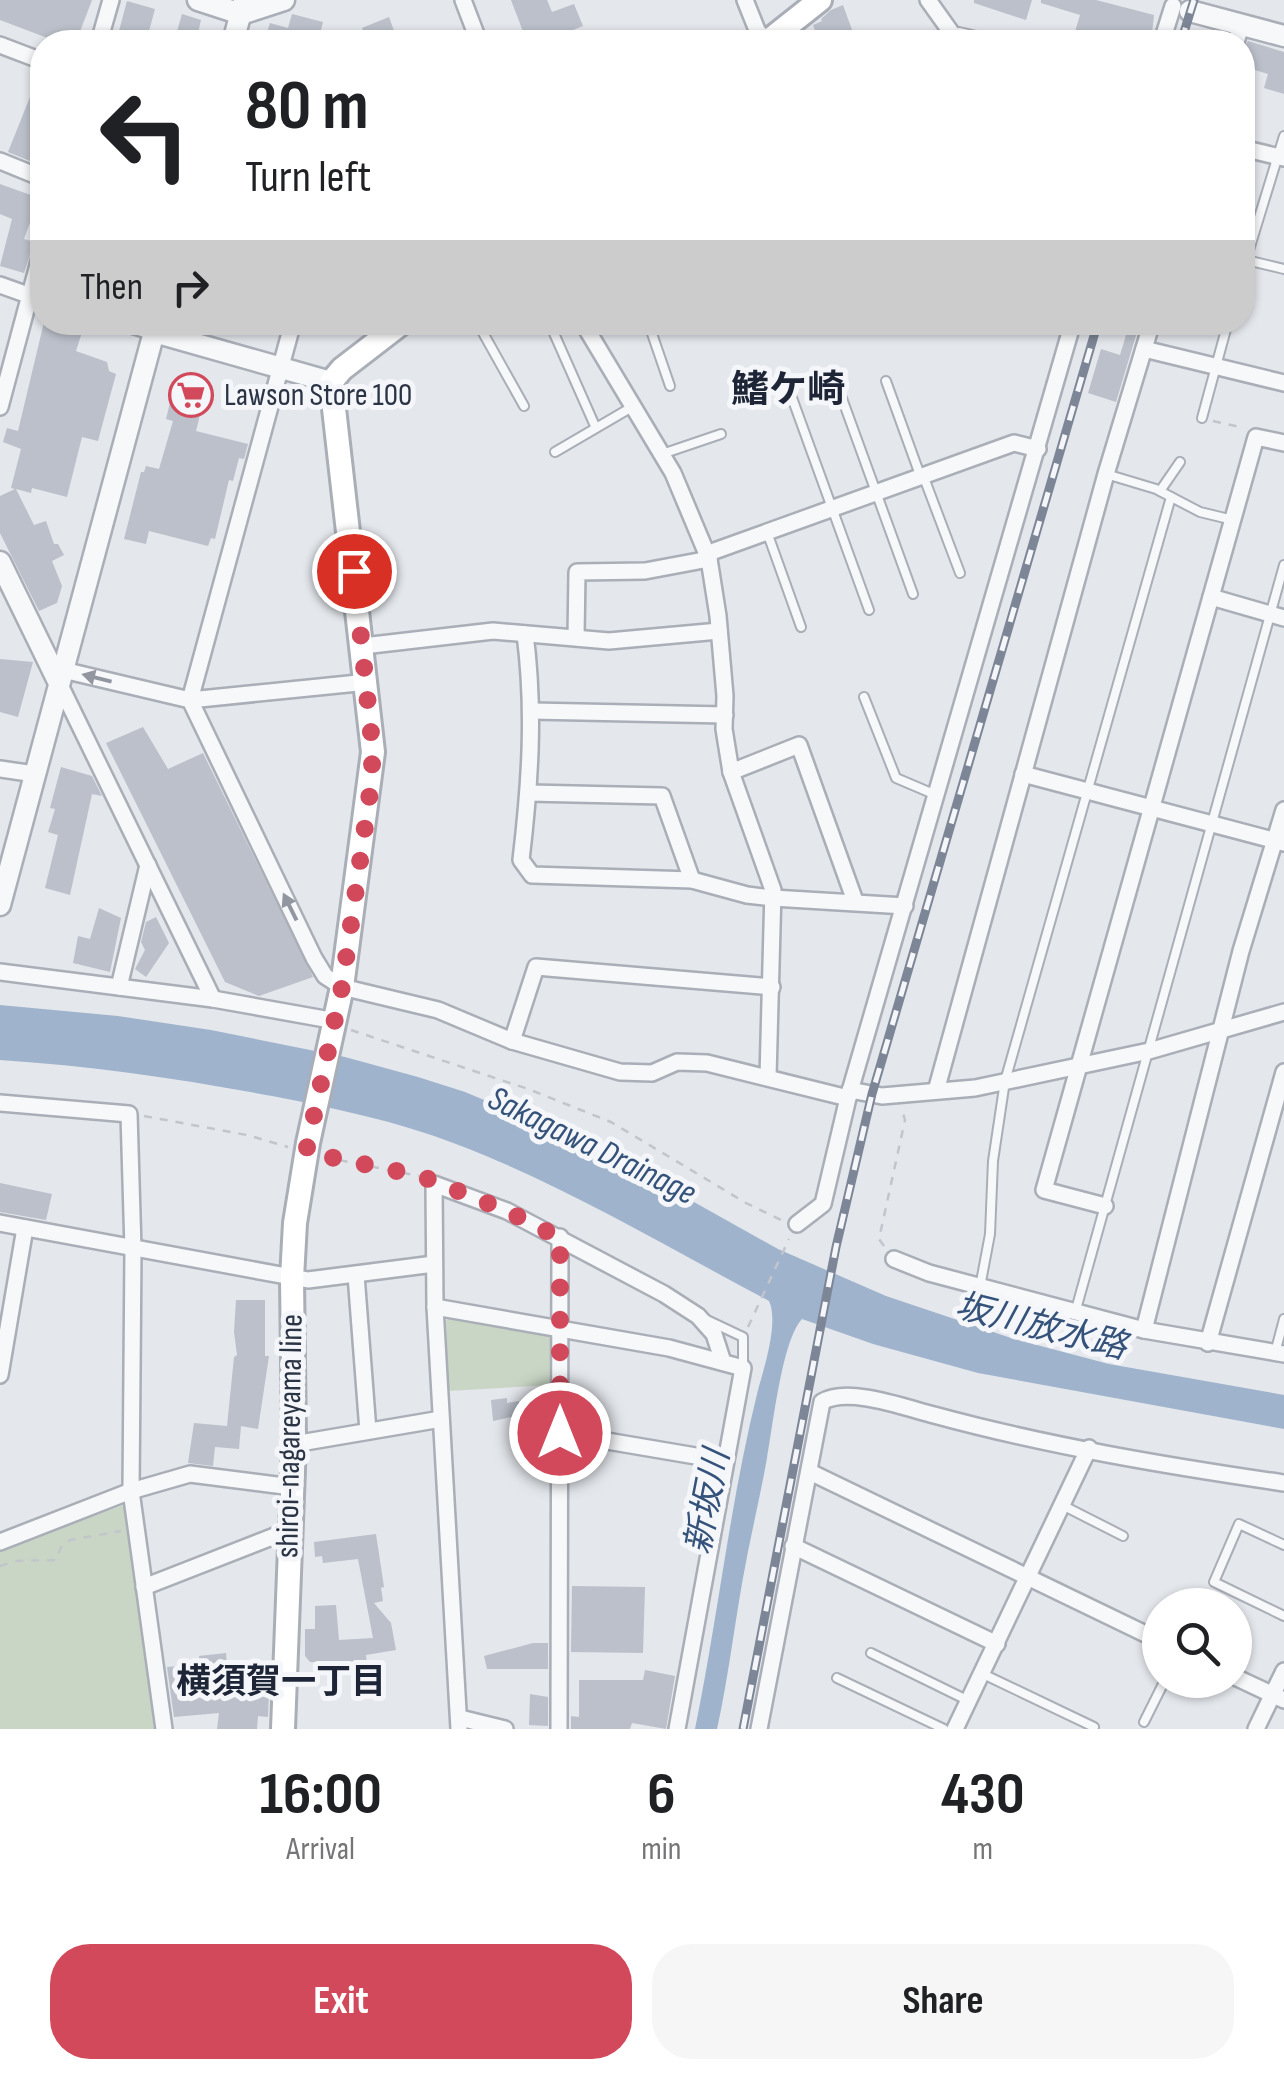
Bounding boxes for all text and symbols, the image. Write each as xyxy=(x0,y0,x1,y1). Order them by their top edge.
text: 80 m xyxy=(245,65,369,149)
icon: left xyxy=(80,70,210,200)
text: Turn left xyxy=(245,150,371,205)
icon: right xyxy=(163,260,218,315)
text: Then xyxy=(80,265,143,310)
district label: 鰭ケ崎 xyxy=(731,368,845,413)
supermarket icon: Lawson Store 100 xyxy=(168,372,214,418)
place label: Lawson Store 100 xyxy=(224,376,412,415)
pin xyxy=(312,529,397,614)
icon: arrive xyxy=(327,544,382,599)
one-way arrow xyxy=(81,670,112,686)
one-way arrow xyxy=(281,892,298,921)
water label: Sakagawa Drainage xyxy=(481,1077,703,1215)
water label: 坂川放水路 xyxy=(951,1285,1134,1370)
street label: shiroi-nagareyama line xyxy=(268,1314,312,1558)
position arrow xyxy=(508,1381,612,1485)
water label: 新坂川 xyxy=(677,1442,740,1558)
map controls xyxy=(1142,1588,1252,1698)
button: search xyxy=(1142,1588,1252,1698)
district label: 横須賀一丁目 xyxy=(176,1661,386,1704)
text: 16:00 xyxy=(259,1759,382,1831)
text: 6 xyxy=(647,1759,676,1831)
text: 430 xyxy=(941,1759,1024,1831)
text: Arrival xyxy=(286,1830,355,1869)
text: min xyxy=(641,1830,682,1869)
text: m xyxy=(972,1830,993,1869)
button: Exit xyxy=(50,1944,632,2059)
button: Share xyxy=(652,1944,1234,2059)

